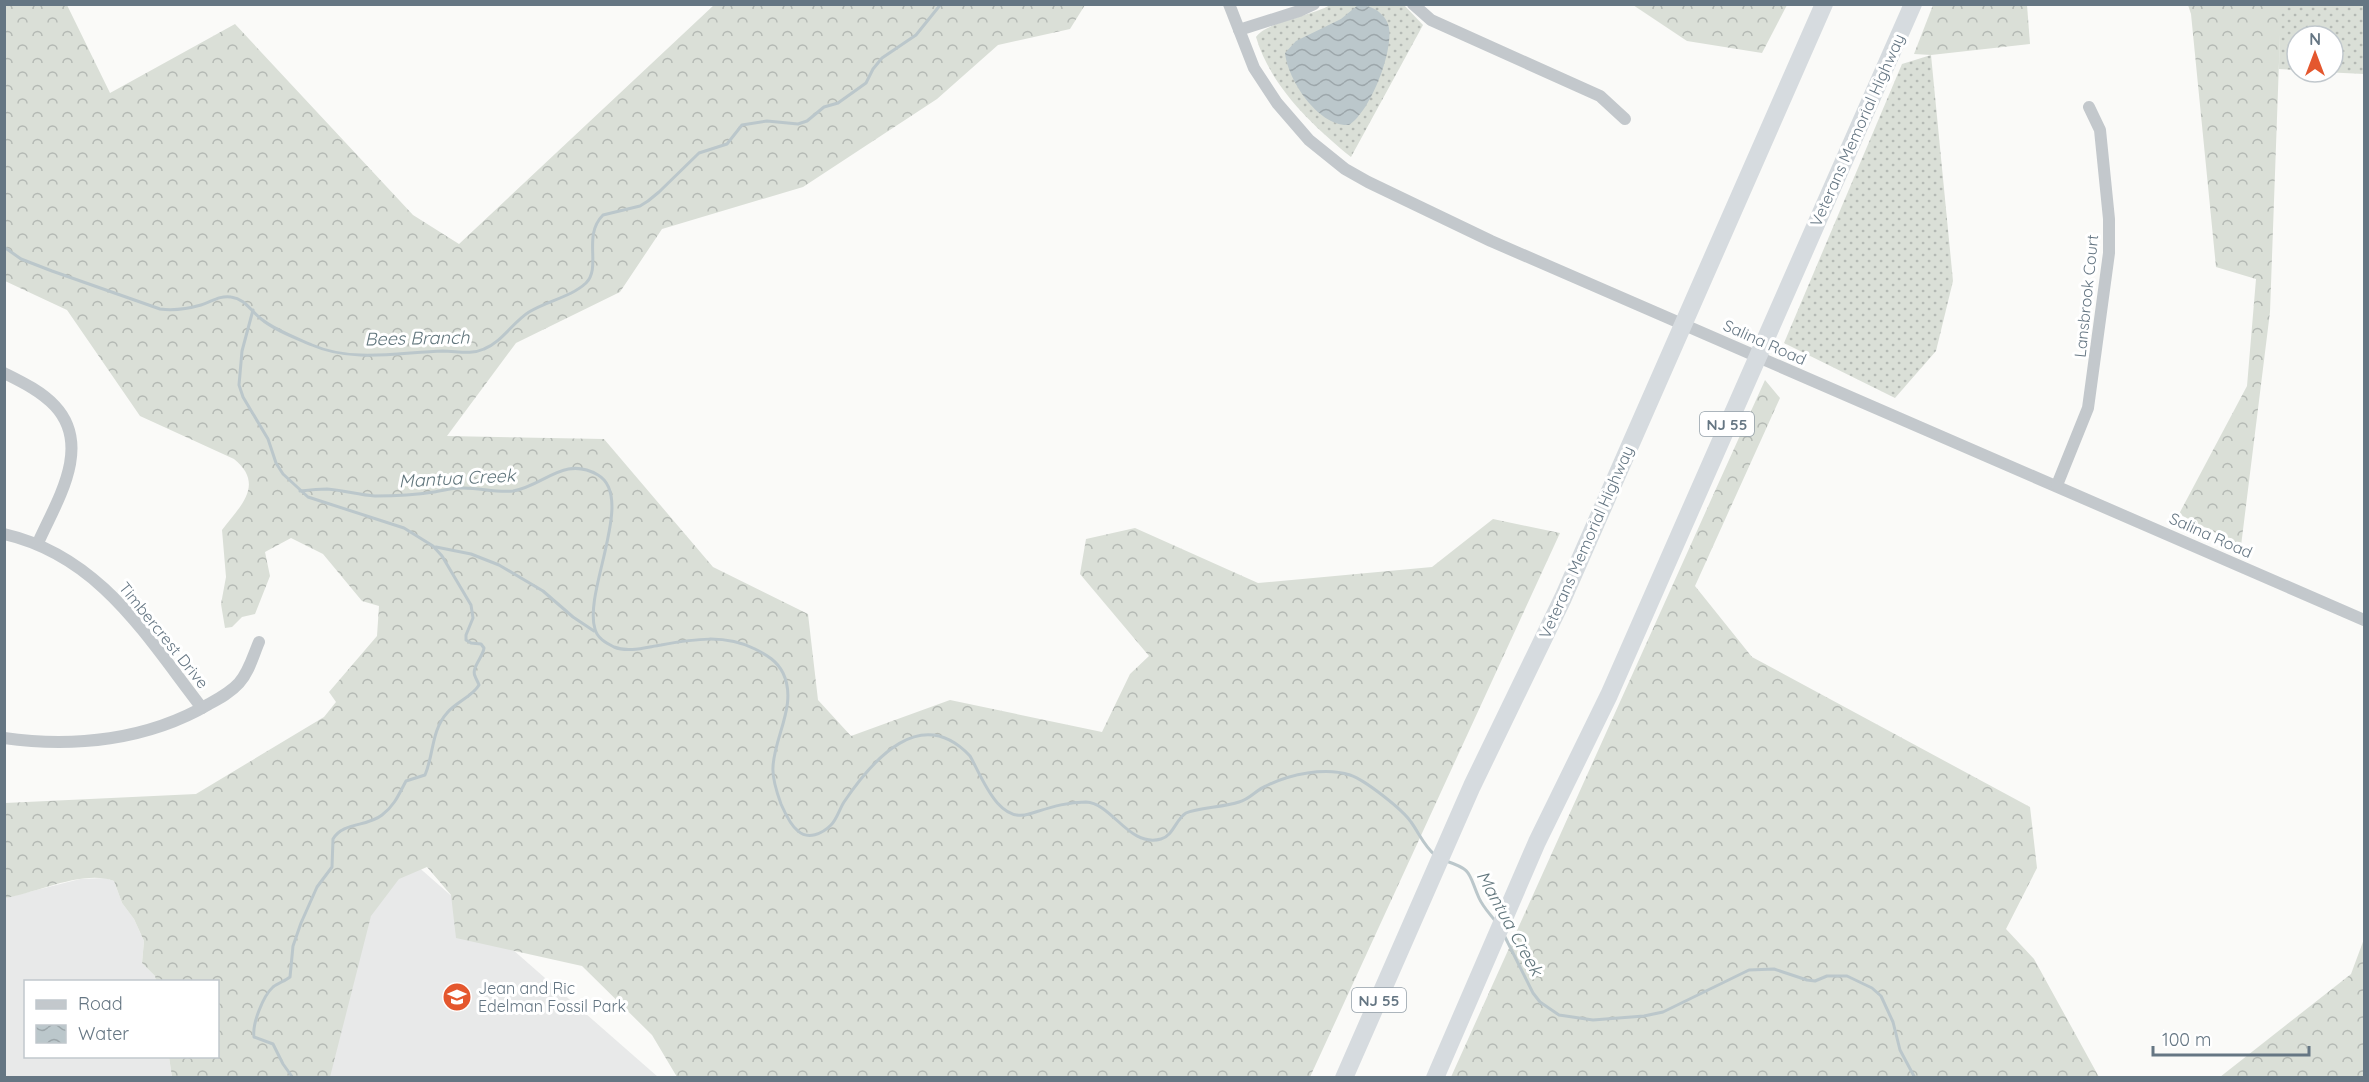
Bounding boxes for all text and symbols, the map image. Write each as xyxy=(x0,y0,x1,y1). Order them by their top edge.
north arrow xyxy=(2285,24,2345,84)
text: N xyxy=(2309,29,2321,49)
street label: Veterans Memorial Highway xyxy=(1805,30,1909,230)
street label: Lansbrook Court xyxy=(2070,234,2102,358)
street label: Salina Road xyxy=(1720,315,1810,369)
water label: Bees Branch xyxy=(364,326,470,350)
road number: NJ 55 xyxy=(1700,412,1754,436)
street label: Veterans Memorial Highway xyxy=(1534,442,1638,642)
water label: Mantua Creek xyxy=(398,463,517,493)
street label: Salina Road xyxy=(2166,508,2256,562)
street label: Timbercrest Drive xyxy=(115,578,213,692)
water label: Mantua Creek xyxy=(1472,866,1549,981)
place label: Jean and Ric Edelman Fossil Park xyxy=(478,978,626,1016)
legend xyxy=(24,980,219,1058)
school or university icon: Jean and Ric Edelman Fossil Park xyxy=(441,981,473,1013)
road number: NJ 55 xyxy=(1352,988,1406,1012)
text: Road xyxy=(78,992,123,1015)
scale bar xyxy=(2153,1019,2309,1057)
text: Water xyxy=(78,1022,129,1045)
text: 100 m xyxy=(2162,1028,2211,1051)

